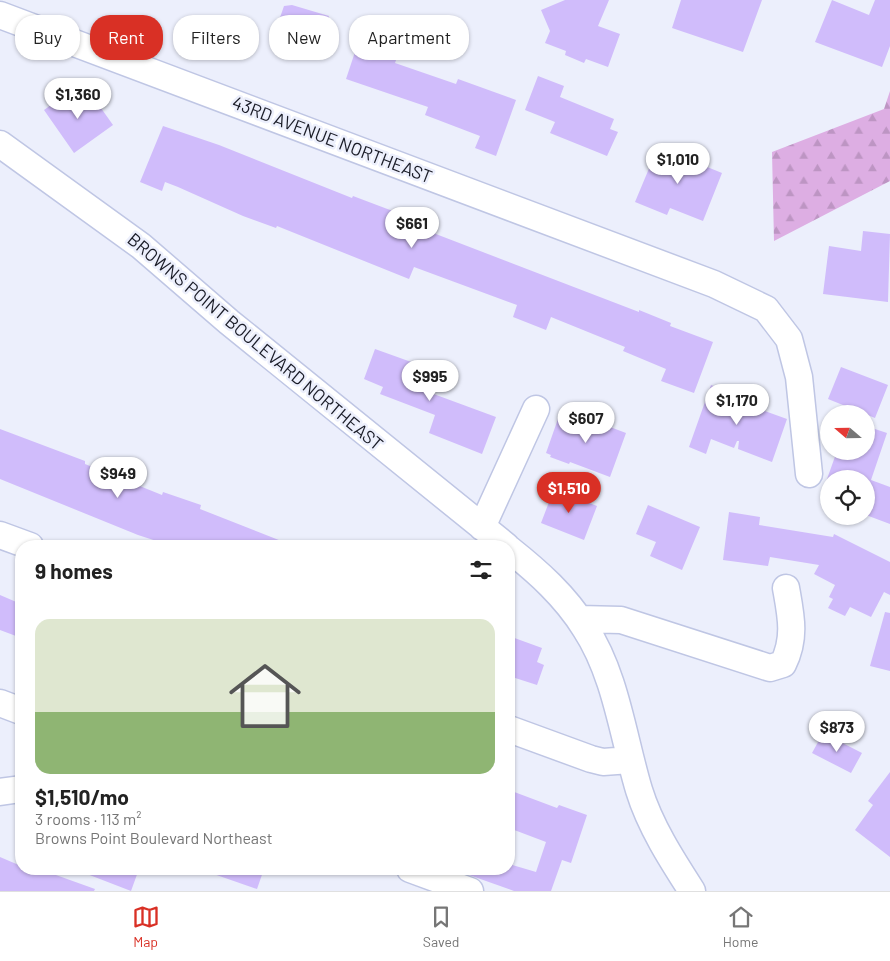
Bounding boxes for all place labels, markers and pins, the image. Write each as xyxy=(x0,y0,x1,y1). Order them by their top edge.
pin: $1,360 xyxy=(37,78,119,120)
pin: $1,010 xyxy=(637,142,719,185)
pin: $661 xyxy=(382,206,442,249)
pin: $995 xyxy=(400,360,460,402)
pin: $1,170 xyxy=(696,384,778,426)
pin: $607 xyxy=(556,402,616,444)
pin: $949 xyxy=(88,456,148,499)
pin: $1,510 xyxy=(528,472,610,514)
pin: $873 xyxy=(807,710,867,753)

